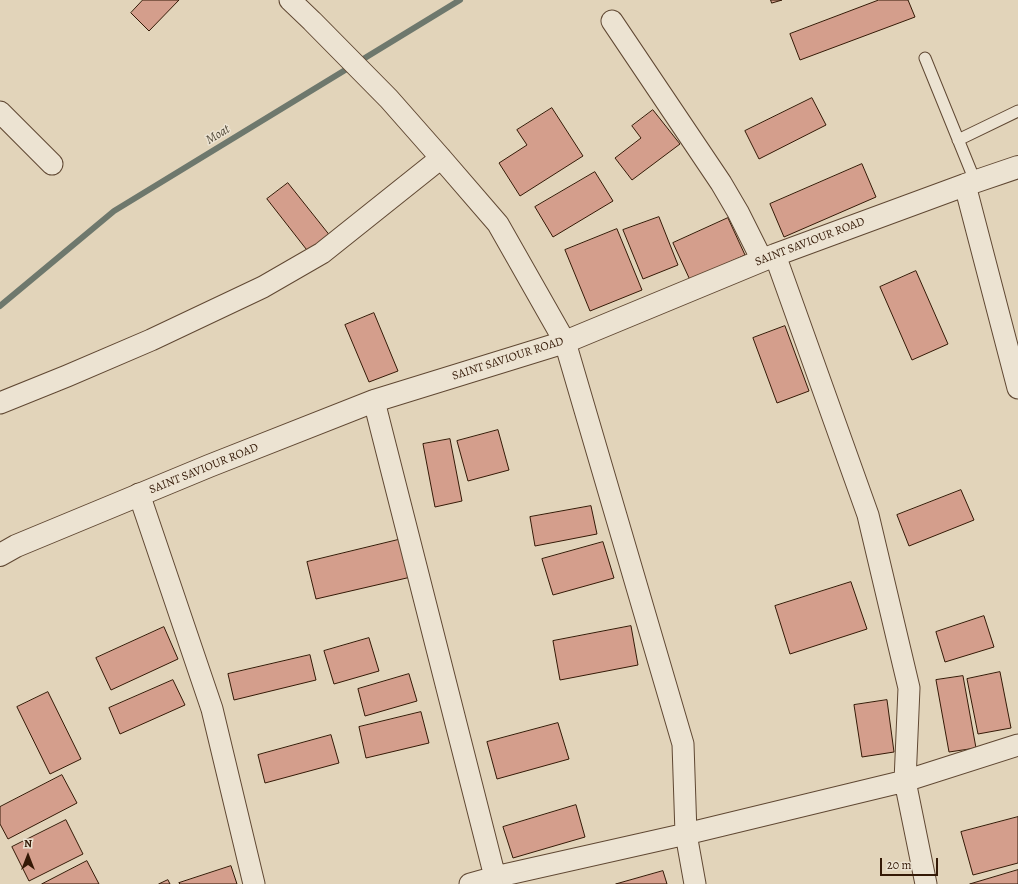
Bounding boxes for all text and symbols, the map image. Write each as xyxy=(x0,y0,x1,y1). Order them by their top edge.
water label: Moat xyxy=(203,122,233,148)
street label: SAINT SAVIOUR ROAD xyxy=(753,214,867,270)
street label: SAINT SAVIOUR ROAD xyxy=(450,334,566,384)
street label: SAINT SAVIOUR ROAD xyxy=(147,440,261,498)
north arrow xyxy=(8,836,48,876)
text: N xyxy=(24,836,32,851)
scale bar xyxy=(882,850,940,876)
text: 20 m xyxy=(887,857,911,873)

